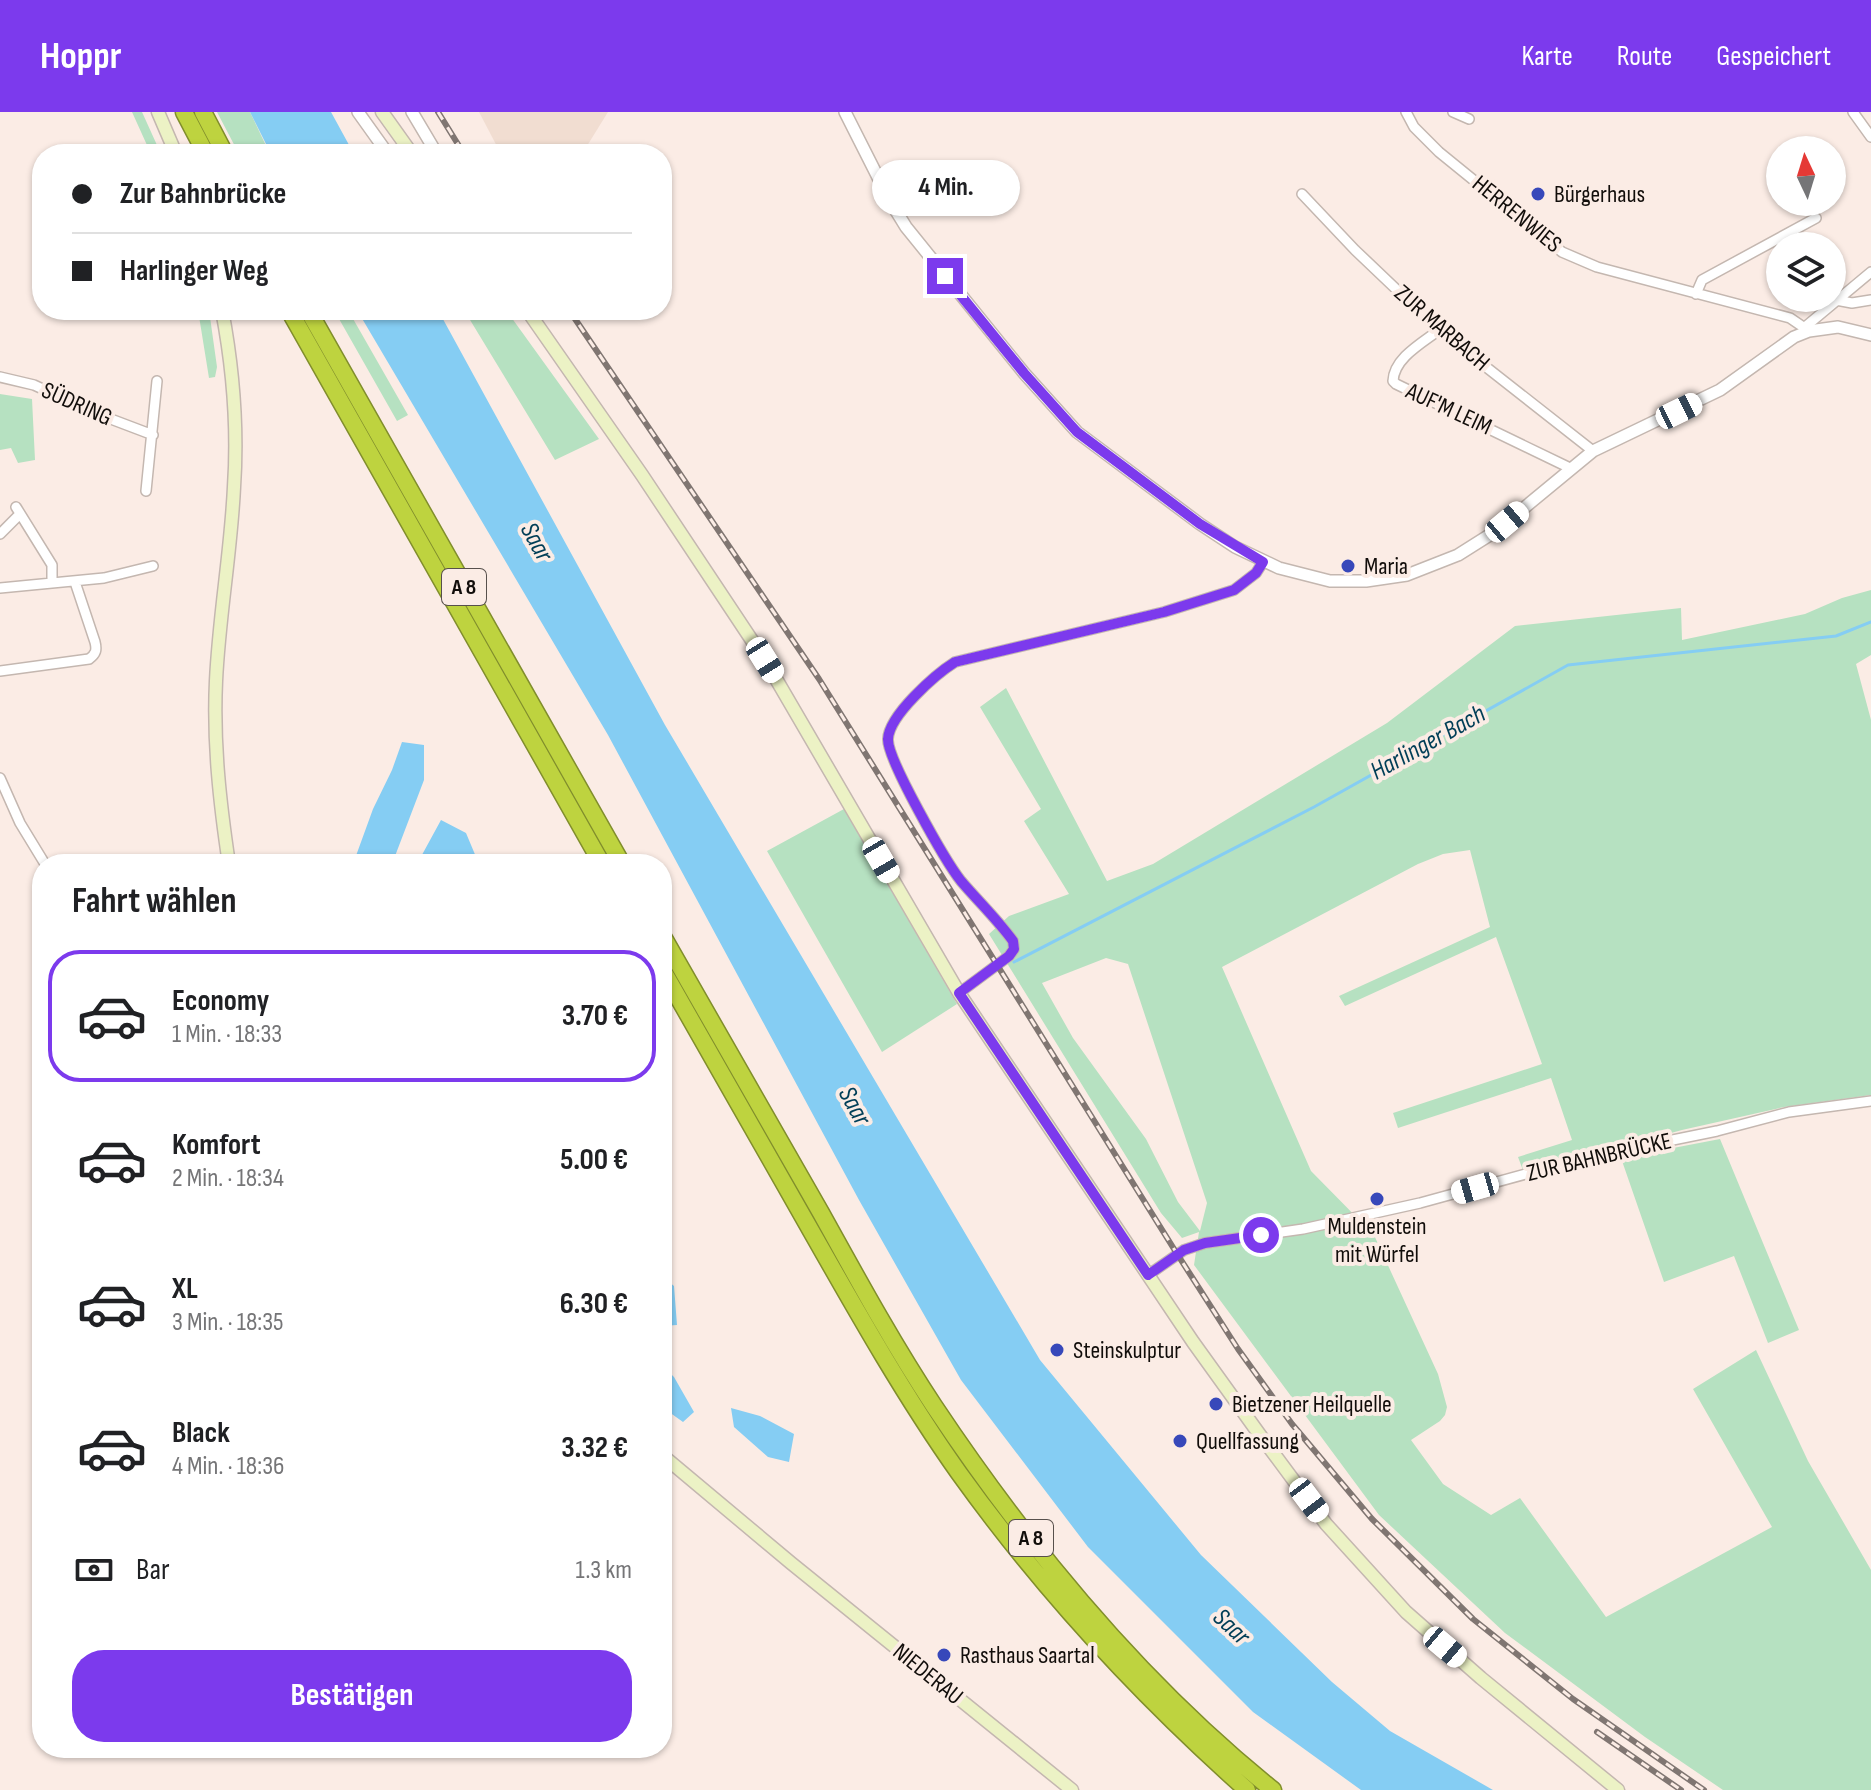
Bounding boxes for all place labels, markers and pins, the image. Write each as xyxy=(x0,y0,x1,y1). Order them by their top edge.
place label: Bürgerhaus xyxy=(1554,180,1645,209)
marker: Bürgerhaus xyxy=(1529,185,1547,203)
place label: Maria xyxy=(1364,552,1408,581)
marker: Maria xyxy=(1339,557,1357,575)
marker: Muldenstein mit Würfel xyxy=(1368,1190,1386,1208)
place label: Muldenstein mit Würfel xyxy=(1328,1212,1426,1269)
place label: Steinskulptur xyxy=(1073,1336,1181,1365)
marker: Steinskulptur xyxy=(1048,1341,1066,1359)
place label: Bietzener Heilquelle xyxy=(1232,1390,1392,1419)
marker: Bietzener Heilquelle xyxy=(1207,1395,1225,1413)
place label: Quellfassung xyxy=(1196,1427,1299,1456)
marker: Quellfassung xyxy=(1171,1432,1189,1450)
place label: Rasthaus Saartal xyxy=(960,1641,1095,1670)
marker: Rasthaus Saartal xyxy=(935,1646,953,1664)

